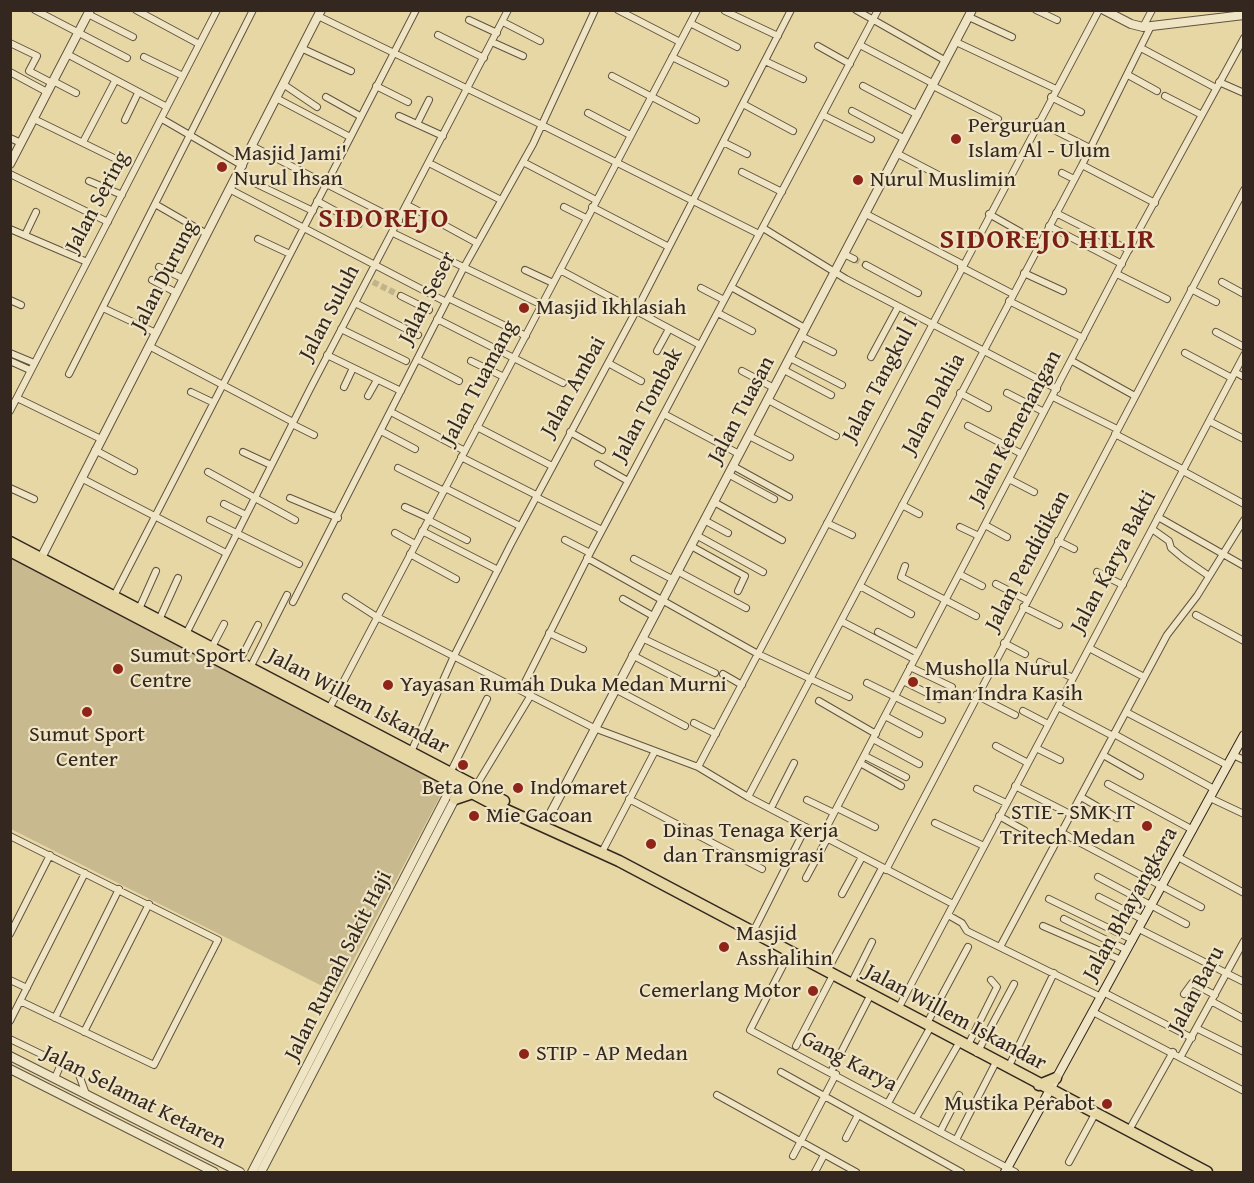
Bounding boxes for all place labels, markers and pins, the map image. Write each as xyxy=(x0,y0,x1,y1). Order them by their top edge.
place label: Perguruan Islam Al - Ulum xyxy=(968,113,1110,164)
marker: Perguruan Islam Al - Ulum xyxy=(949,132,963,146)
place label: Masjid Jami' Nurul Ihsan xyxy=(234,141,347,192)
marker: Masjid Jami' Nurul Ihsan xyxy=(215,160,229,174)
place label: Nurul Muslimin xyxy=(870,167,1016,193)
marker: Nurul Muslimin xyxy=(851,173,865,187)
place label: Masjid Ikhlasiah xyxy=(536,295,686,321)
marker: Masjid Ikhlasiah xyxy=(517,301,531,315)
place label: Sumut Sport Centre xyxy=(130,643,246,694)
place label: Musholla Nurul Iman Indra Kasih xyxy=(925,656,1083,708)
marker: Sumut Sport Centre xyxy=(111,662,125,676)
place label: Yayasan Rumah Duka Medan Murni xyxy=(400,672,727,698)
marker: Musholla Nurul Iman Indra Kasih xyxy=(906,675,920,689)
marker: Yayasan Rumah Duka Medan Murni xyxy=(381,678,395,692)
marker: Sumut Sport Center xyxy=(80,705,94,719)
place label: Sumut Sport Center xyxy=(29,722,145,774)
marker: Beta One xyxy=(456,758,470,772)
place label: Beta One xyxy=(422,775,504,801)
place label: Indomaret xyxy=(530,775,627,801)
marker: Indomaret xyxy=(511,781,525,795)
place label: STIE - SMK IT Tritech Medan xyxy=(1000,800,1135,852)
place label: Mie Gacoan xyxy=(486,803,592,829)
marker: Mie Gacoan xyxy=(467,809,481,823)
place label: Dinas Tenaga Kerja dan Transmigrasi xyxy=(663,818,838,870)
marker: STIE - SMK IT Tritech Medan xyxy=(1140,819,1154,833)
marker: Dinas Tenaga Kerja dan Transmigrasi xyxy=(644,837,658,851)
place label: Masjid Asshalihin xyxy=(736,921,833,972)
marker: Masjid Asshalihin xyxy=(717,940,731,954)
place label: Cemerlang Motor xyxy=(639,978,801,1004)
marker: Cemerlang Motor xyxy=(806,984,820,998)
place label: STIP - AP Medan xyxy=(536,1041,688,1067)
marker: STIP - AP Medan xyxy=(517,1047,531,1061)
place label: Mustika Perabot xyxy=(944,1091,1095,1117)
marker: Mustika Perabot xyxy=(1100,1097,1114,1111)

